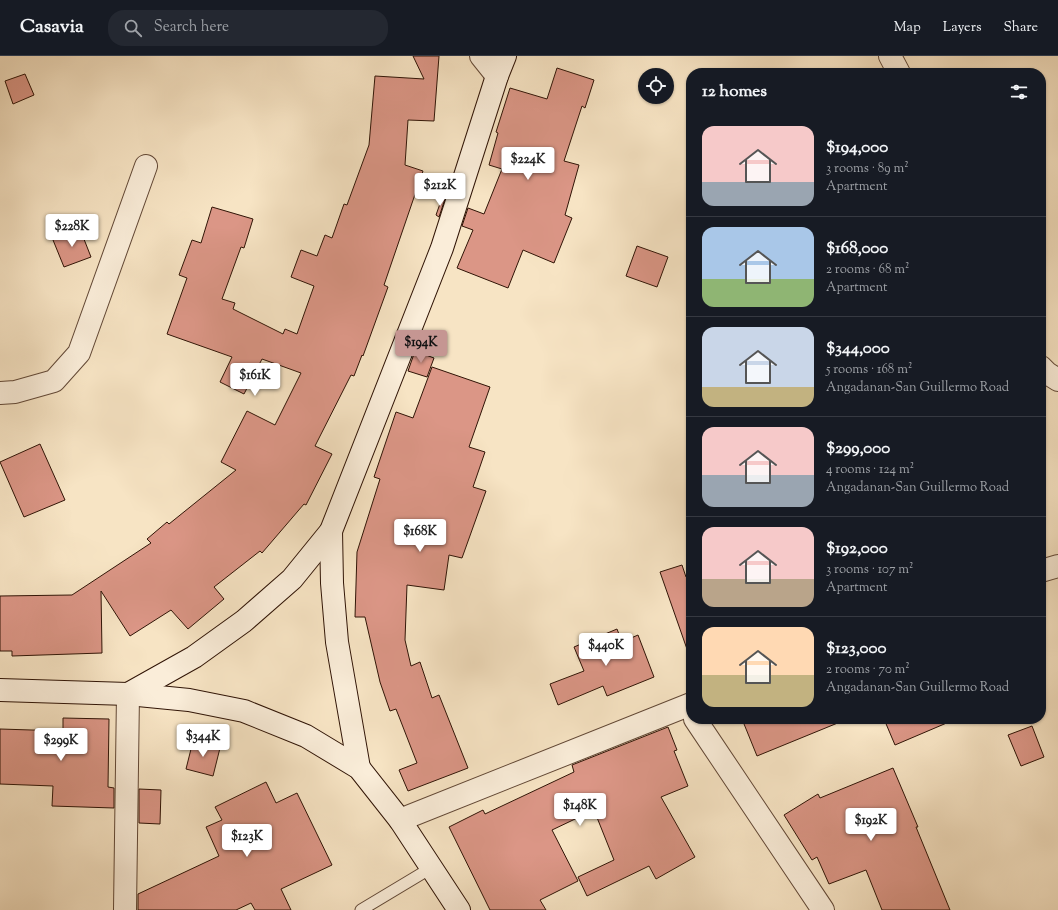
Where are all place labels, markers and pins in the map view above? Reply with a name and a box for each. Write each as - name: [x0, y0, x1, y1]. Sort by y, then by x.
- pin: $224K: [500, 147, 556, 181]
- pin: $212K: [412, 173, 468, 207]
- pin: $228K: [44, 214, 100, 248]
- pin: $194K: [393, 330, 449, 364]
- pin: $161K: [227, 363, 283, 397]
- pin: $168K: [392, 519, 448, 553]
- pin: $440K: [578, 633, 634, 667]
- pin: $344K: [175, 724, 231, 758]
- pin: $299K: [33, 728, 89, 762]
- pin: $148K: [552, 793, 608, 827]
- pin: $192K: [843, 808, 899, 842]
- pin: $123K: [219, 824, 275, 858]

